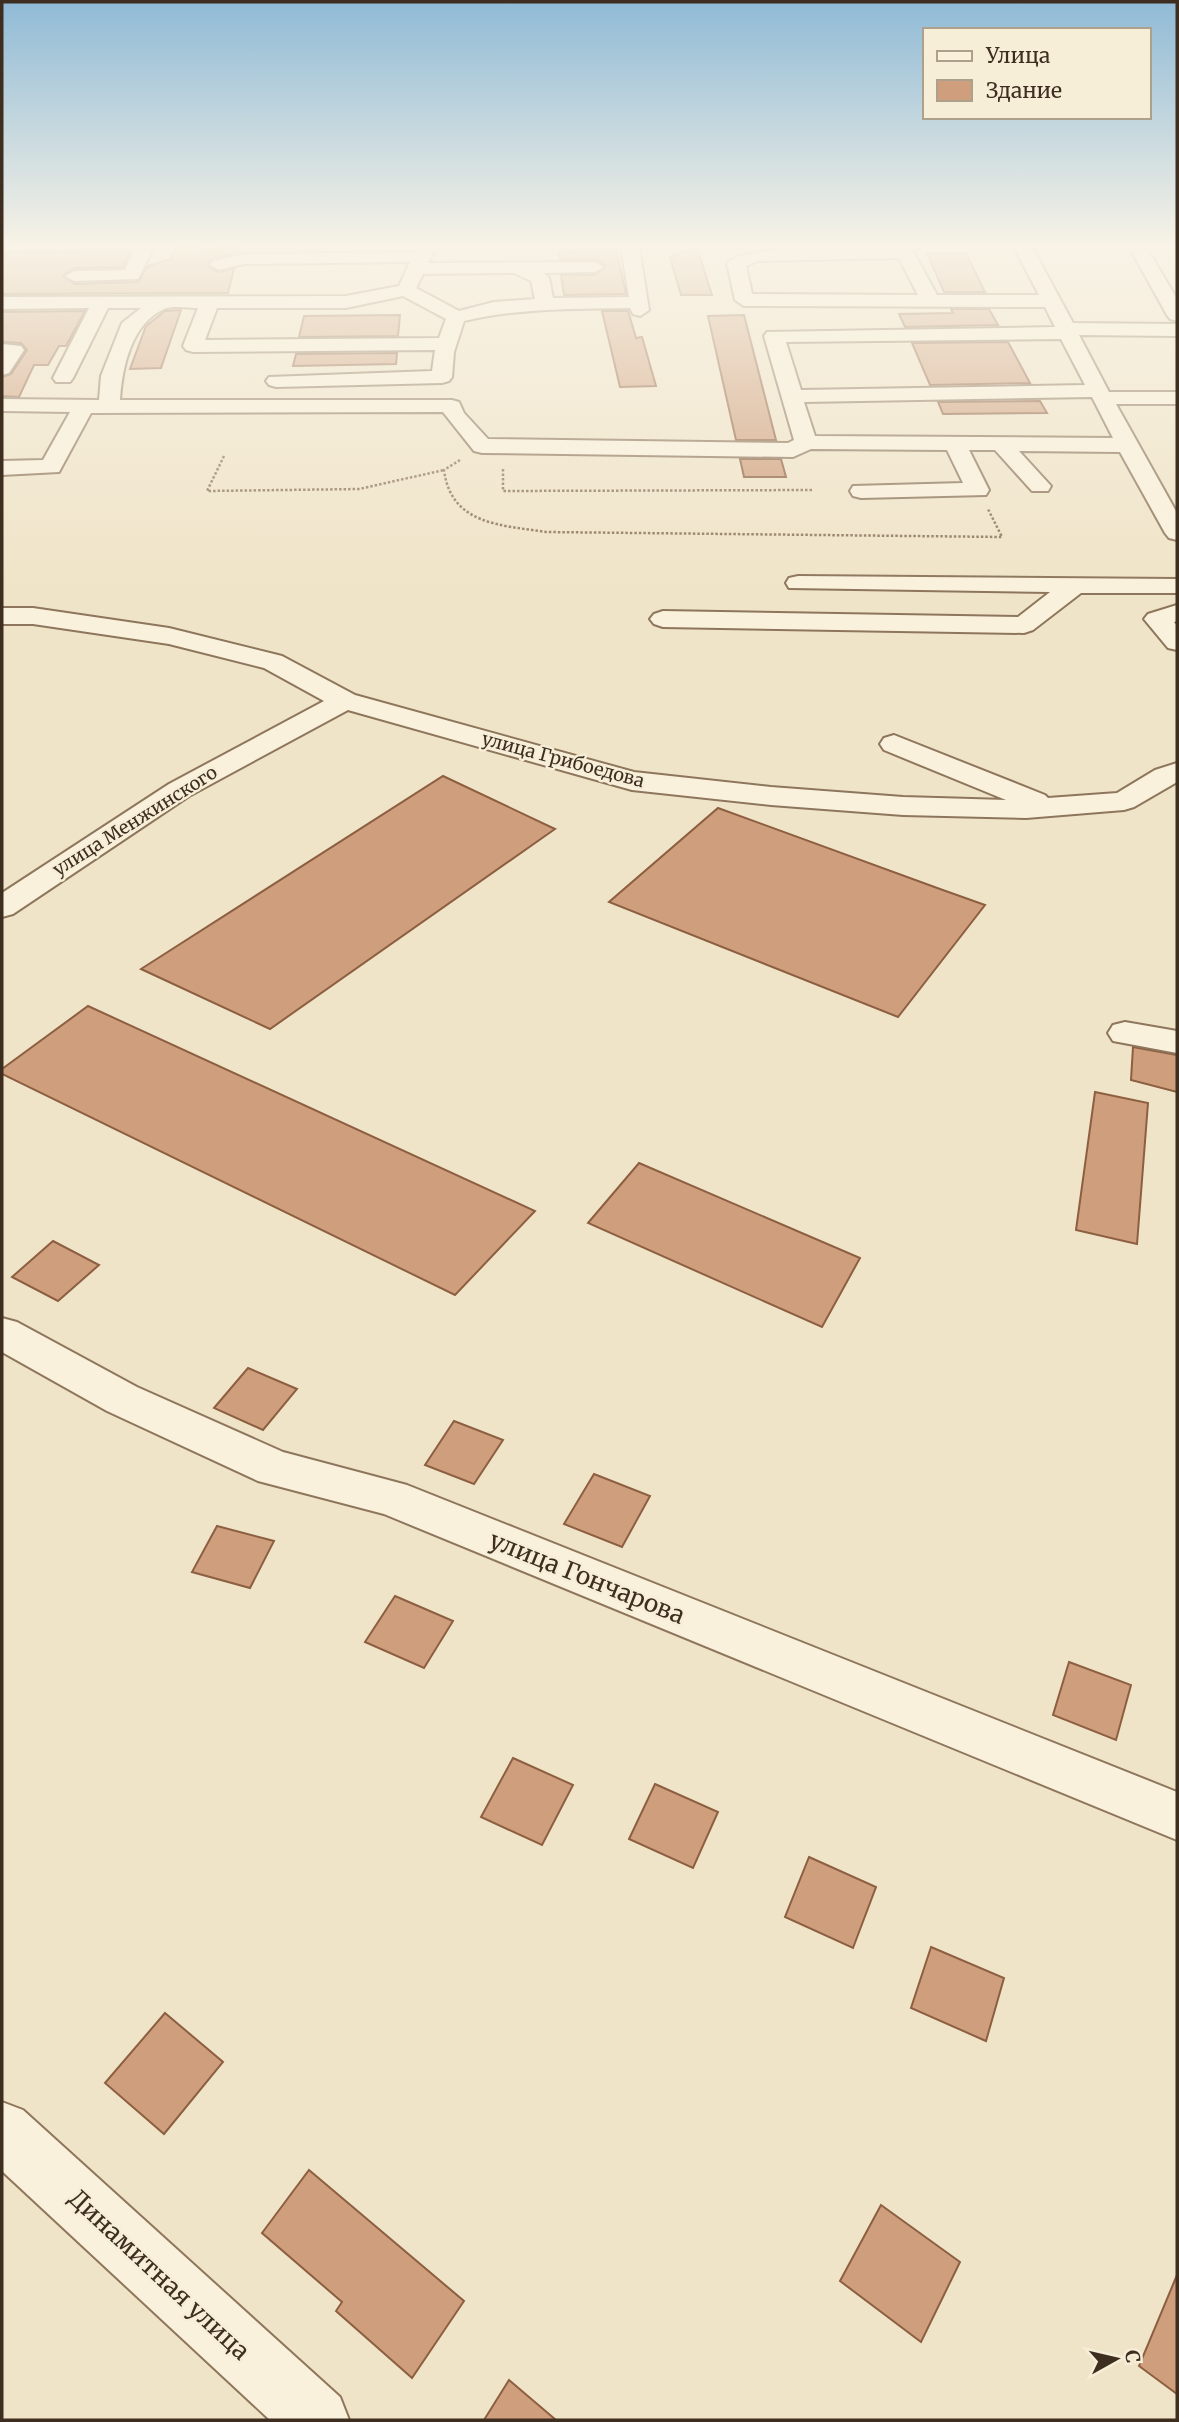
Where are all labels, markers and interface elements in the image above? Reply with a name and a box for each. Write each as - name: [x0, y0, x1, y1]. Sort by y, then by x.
- legend: [923, 28, 1151, 119]
- text: Улица: [985, 42, 1050, 69]
- text: Здание: [986, 77, 1062, 104]
- street label: улица Грибоедова: [479, 727, 647, 792]
- street label: улица Менжинского: [48, 761, 221, 881]
- street label: улица Гончарова: [485, 1524, 690, 1631]
- street label: Динамитная улица: [62, 2183, 256, 2367]
- north arrow: [1081, 2324, 1151, 2394]
- text: С: [1120, 2349, 1146, 2365]

